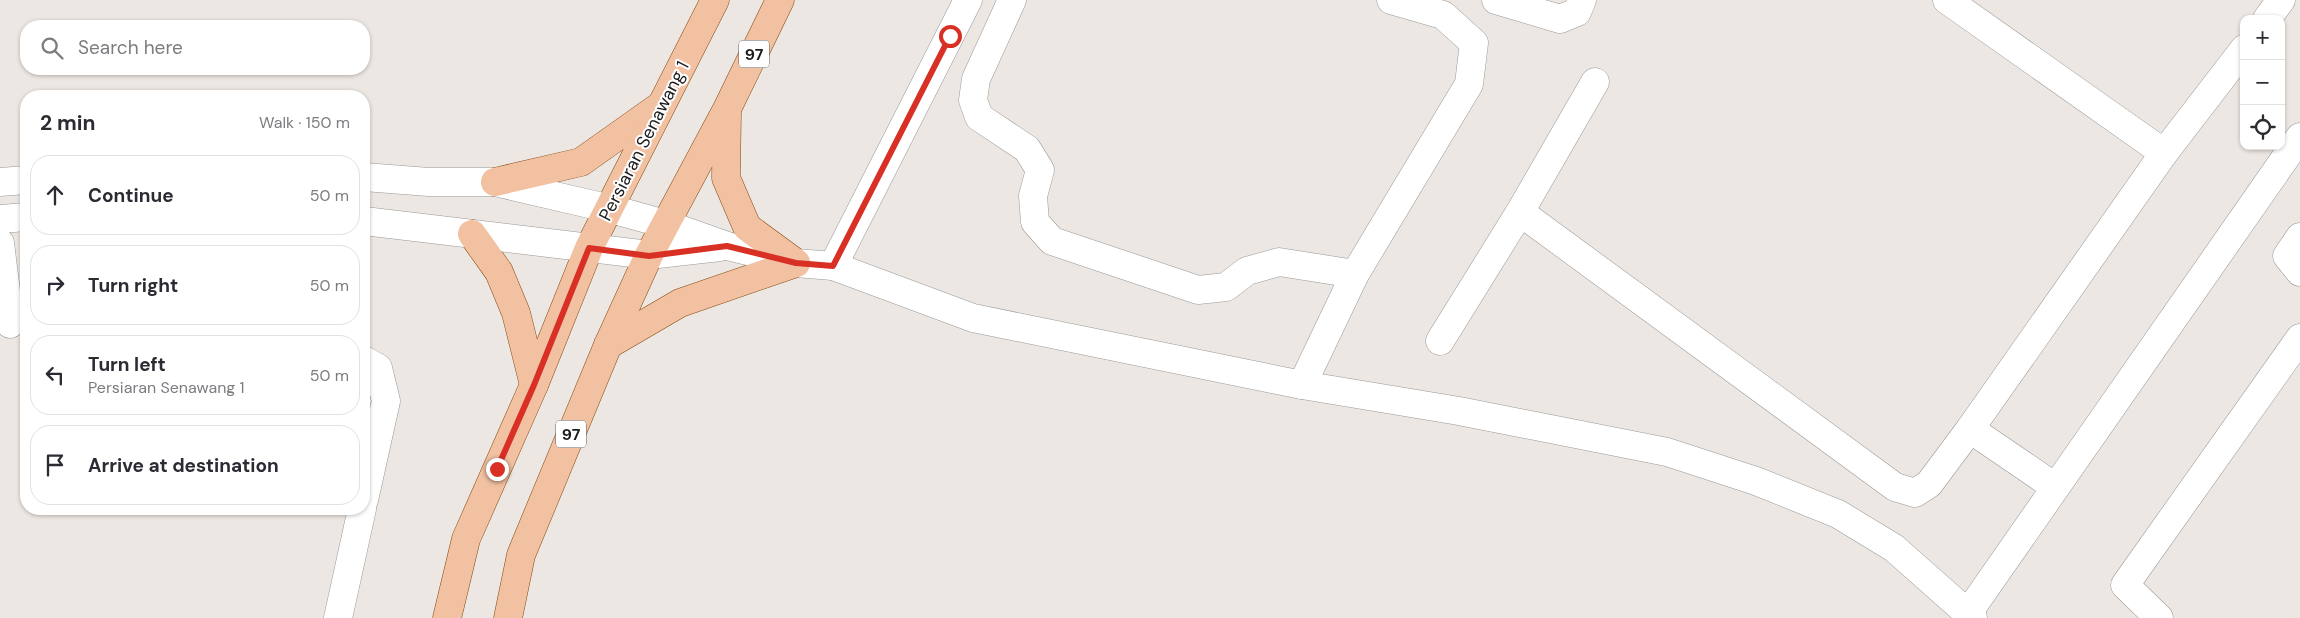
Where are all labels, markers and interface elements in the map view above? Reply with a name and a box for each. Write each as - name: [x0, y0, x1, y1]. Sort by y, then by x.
- map controls: [2240, 15, 2285, 150]
- button: +: [2240, 15, 2285, 60]
- search box: [20, 20, 370, 75]
- route start: [939, 25, 962, 48]
- icon: search: [38, 34, 66, 62]
- text: Search here: [78, 35, 183, 60]
- road number: 97: [739, 41, 769, 68]
- street label: Persiaran Senawang 1: [593, 57, 695, 225]
- button: −: [2240, 60, 2285, 105]
- button: locate: [2240, 105, 2285, 150]
- text: 2 min: [40, 109, 96, 137]
- text: Walk · 150 m: [259, 112, 350, 133]
- icon: ahead: [41, 181, 69, 209]
- text: Continue: [88, 183, 174, 208]
- text: 50 m: [310, 185, 349, 206]
- icon: right: [41, 271, 69, 299]
- text: Turn right: [88, 273, 178, 298]
- text: 50 m: [310, 275, 349, 296]
- text: Turn left: [88, 352, 166, 377]
- icon: left: [41, 361, 69, 389]
- text: 50 m: [310, 365, 349, 386]
- text: Persiaran Senawang 1: [88, 377, 245, 398]
- road number: 97: [556, 420, 586, 448]
- icon: arrive: [41, 451, 69, 479]
- text: Arrive at destination: [88, 453, 279, 478]
- route end: [486, 458, 509, 481]

